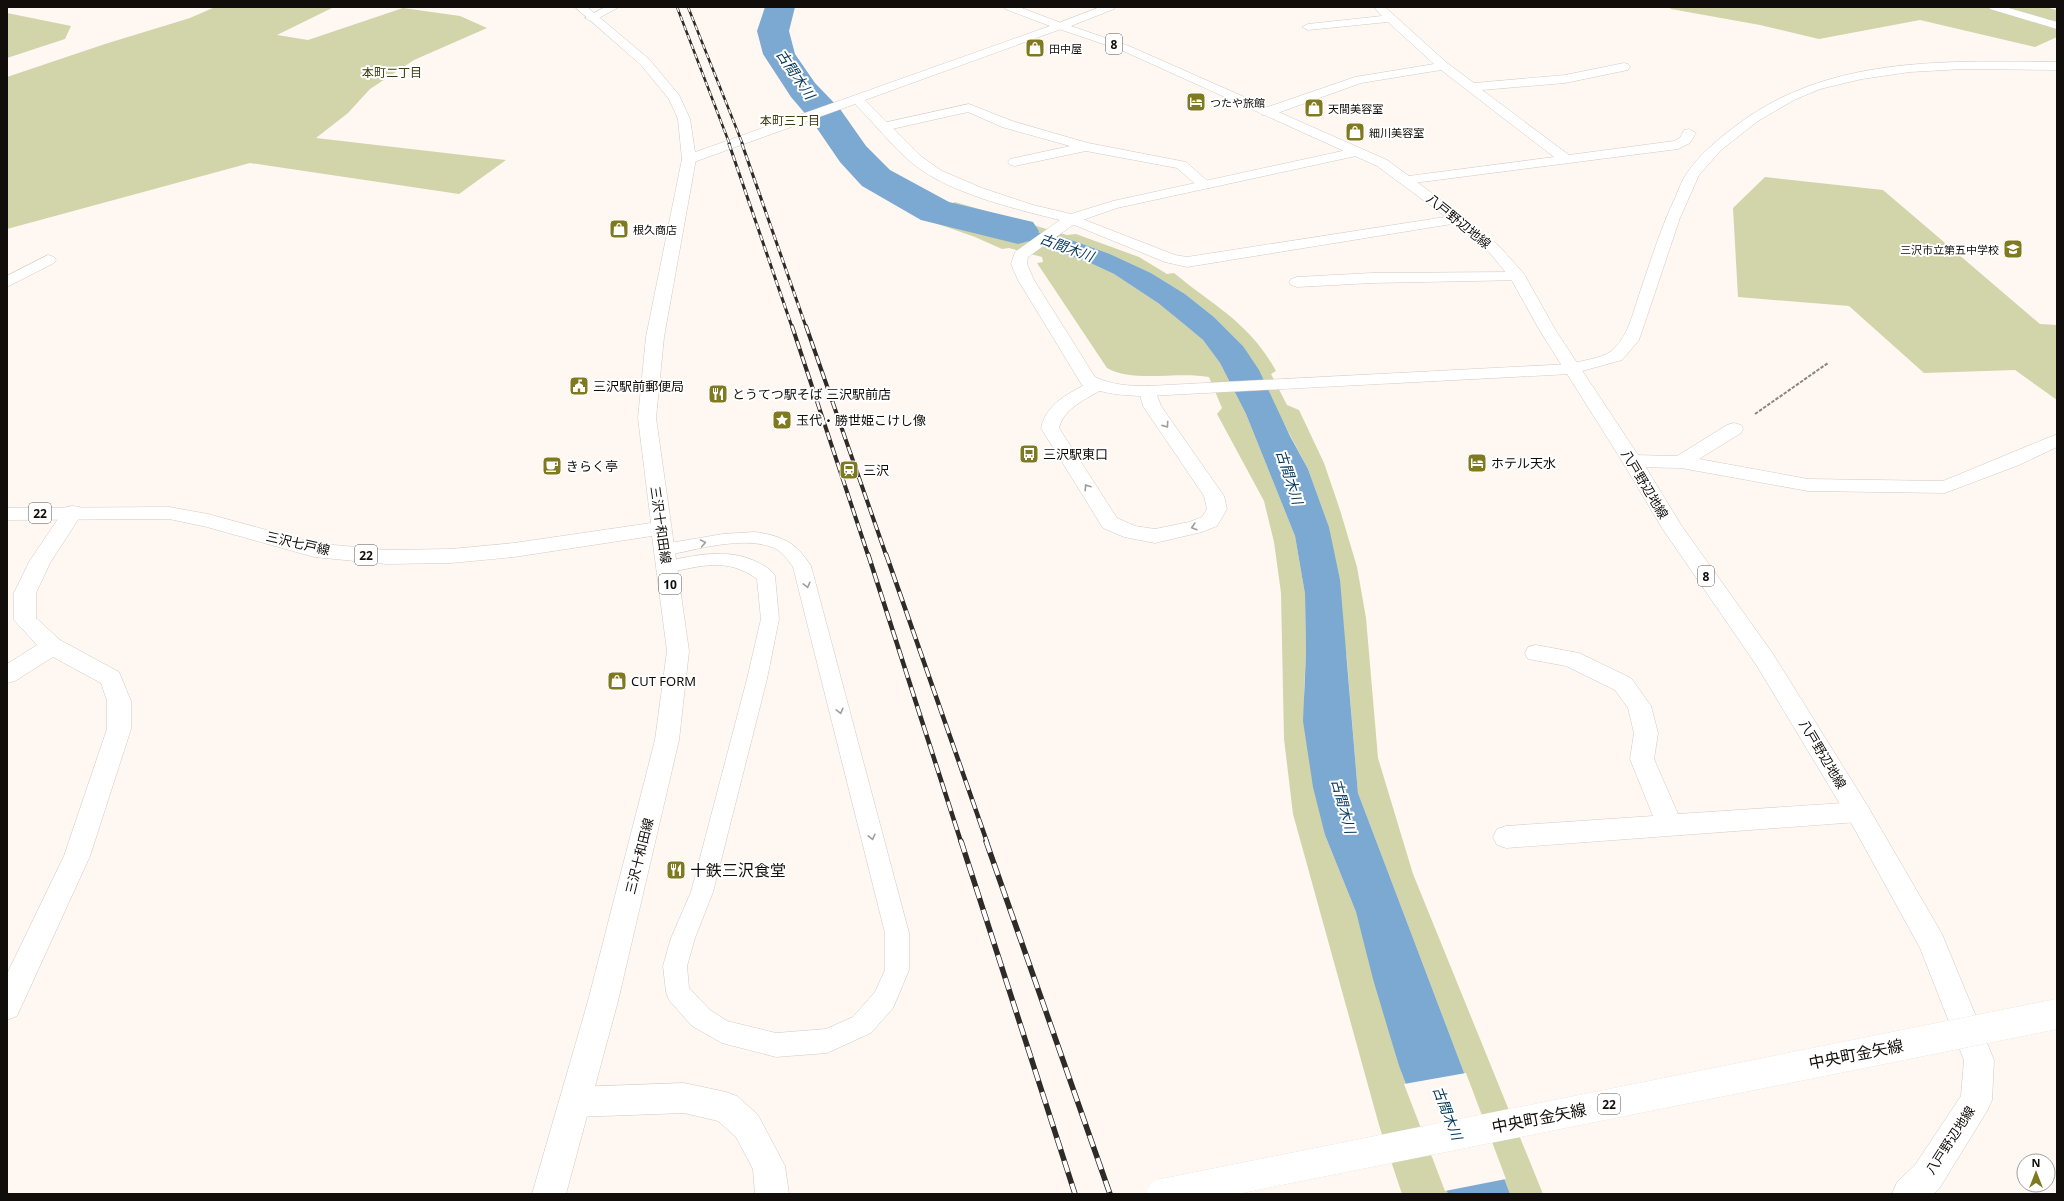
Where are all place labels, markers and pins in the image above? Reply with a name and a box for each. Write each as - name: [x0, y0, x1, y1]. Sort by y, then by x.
- shop icon: 田中屋: [1024, 37, 1046, 59]
- place label: 田中屋: [1049, 41, 1082, 56]
- hotel icon: つたや旅館: [1185, 91, 1207, 113]
- place label: つたや旅館: [1210, 95, 1265, 110]
- shop icon: 天間美容室: [1303, 97, 1325, 119]
- place label: 天間美容室: [1328, 101, 1383, 116]
- shop icon: 細川美容室: [1344, 121, 1366, 143]
- place label: 細川美容室: [1369, 125, 1424, 140]
- shop icon: 根久商店: [608, 218, 630, 240]
- place label: 根久商店: [633, 222, 677, 237]
- school or university icon: 三沢市立第五中学校: [2002, 238, 2024, 260]
- place label: 三沢市立第五中学校: [1900, 242, 1999, 257]
- public building icon: 三沢駅前郵便局: [568, 375, 590, 397]
- place label: 三沢駅前郵便局: [593, 377, 684, 395]
- restaurant icon: とうてつ駅そば 三沢駅前店: [707, 383, 729, 405]
- place label: とうてつ駅そば 三沢駅前店: [732, 385, 891, 403]
- place icon: 玉代・勝世姫こけし像: [771, 409, 793, 431]
- place label: 玉代・勝世姫こけし像: [796, 411, 926, 429]
- bus stop icon: 三沢駅東口: [1018, 443, 1040, 465]
- place label: 三沢駅東口: [1043, 445, 1108, 463]
- hotel icon: ホテル天水: [1466, 452, 1488, 474]
- place label: ホテル天水: [1491, 454, 1556, 472]
- cafe icon: きらく亭: [541, 455, 563, 477]
- place label: きらく亭: [566, 457, 618, 475]
- station icon: 三沢: [838, 459, 860, 481]
- place label: 三沢: [863, 461, 889, 479]
- shop icon: CUT FORM: [606, 670, 628, 692]
- place label: CUT FORM: [631, 672, 696, 690]
- restaurant icon: 十鉄三沢食堂: [665, 859, 687, 881]
- place label: 十鉄三沢食堂: [690, 859, 786, 881]

